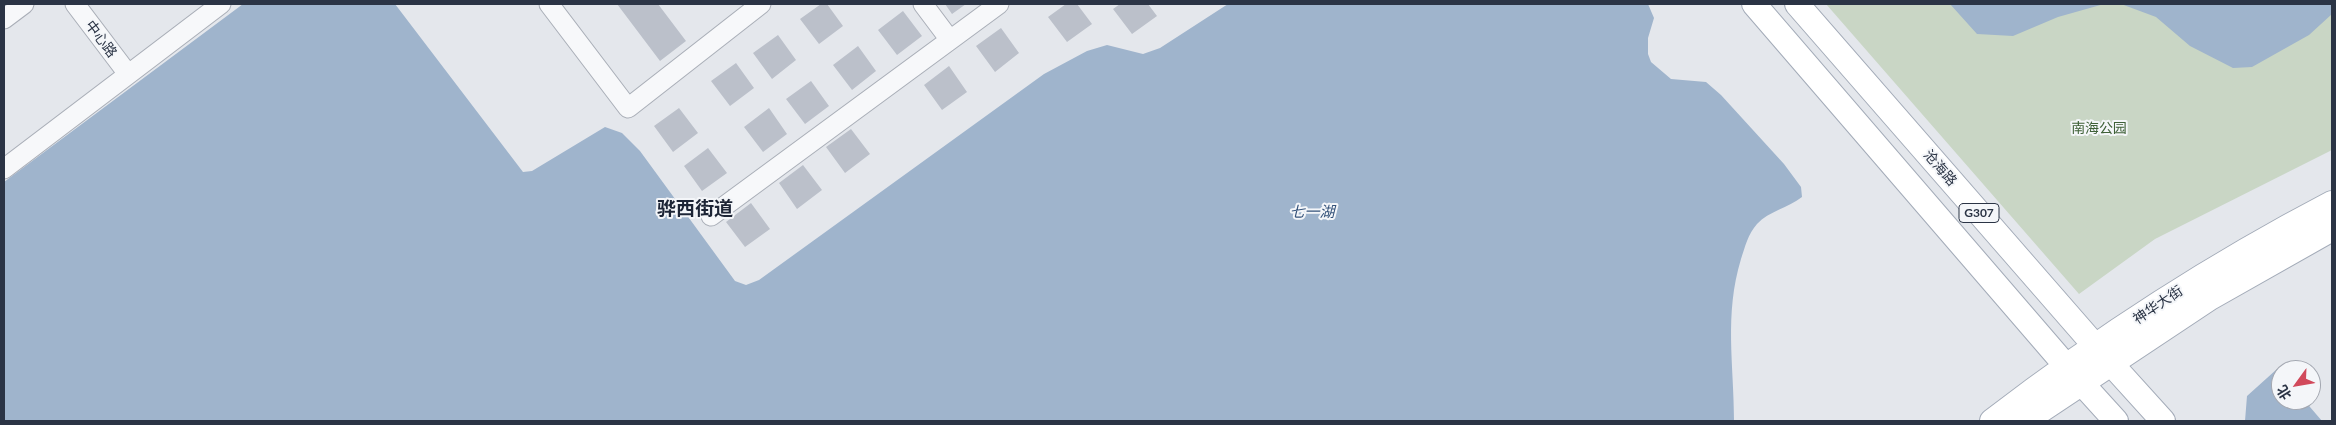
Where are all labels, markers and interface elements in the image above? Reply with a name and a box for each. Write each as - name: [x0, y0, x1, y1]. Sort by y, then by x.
- street label: 中心路: [82, 17, 120, 61]
- park label: 南海公园: [2071, 120, 2127, 136]
- street label: 沧海路: [1920, 147, 1960, 189]
- district label: 骅西街道: [657, 198, 733, 220]
- water label: 七一湖: [1290, 203, 1334, 221]
- road number: G307: [1959, 204, 1999, 222]
- street label: 神华大街: [2130, 282, 2186, 328]
- north arrow: [2271, 360, 2321, 410]
- text: 北: [2273, 382, 2295, 403]

